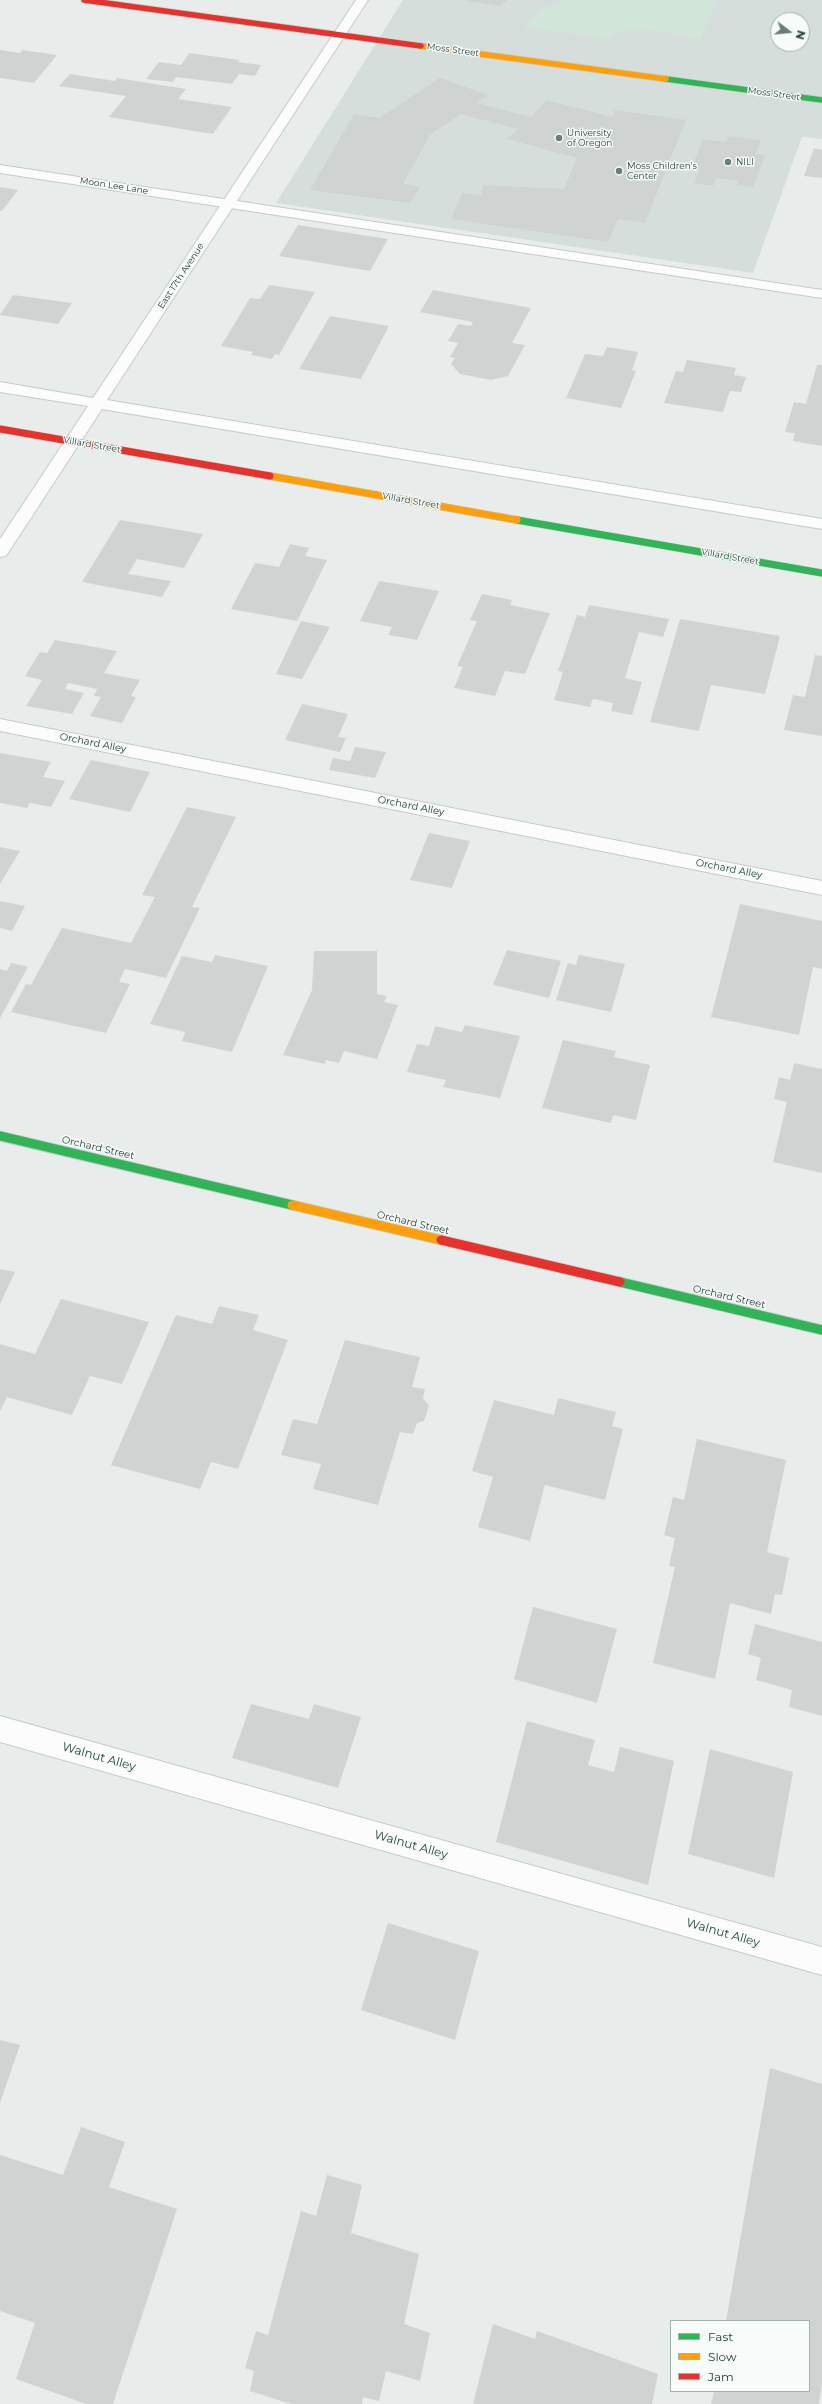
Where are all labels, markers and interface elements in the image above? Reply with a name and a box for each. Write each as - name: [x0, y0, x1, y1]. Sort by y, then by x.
- north arrow: [770, 12, 810, 52]
- text: N: [793, 29, 809, 41]
- street label: Moss Street: [426, 41, 480, 59]
- street label: Moss Street: [747, 85, 801, 103]
- place label: University of Oregon: [567, 128, 612, 149]
- marker: University of Oregon: [554, 133, 564, 143]
- marker: NILI: [723, 157, 733, 167]
- place label: NILI: [736, 157, 754, 167]
- place label: Moss Children's Center: [627, 161, 697, 182]
- marker: Moss Children's Center: [614, 166, 624, 176]
- street label: Moon Lee Lane: [79, 175, 149, 197]
- street label: East 17th Avenue: [156, 241, 206, 311]
- street label: Villard Street: [63, 435, 121, 455]
- street label: Villard Street: [382, 491, 440, 511]
- street label: Villard Street: [701, 547, 759, 567]
- street label: Orchard Alley: [59, 731, 127, 755]
- street label: Orchard Alley: [377, 794, 445, 818]
- street label: Orchard Alley: [695, 857, 763, 881]
- street label: Orchard Street: [61, 1134, 135, 1162]
- street label: Orchard Street: [376, 1209, 450, 1237]
- street label: Orchard Street: [692, 1283, 766, 1311]
- street label: Walnut Alley: [61, 1740, 137, 1774]
- street label: Walnut Alley: [373, 1828, 449, 1862]
- street label: Walnut Alley: [685, 1916, 761, 1950]
- legend: [670, 2320, 810, 2392]
- text: Fast: [708, 2329, 733, 2344]
- text: Slow: [708, 2349, 737, 2364]
- text: Jam: [708, 2369, 734, 2384]

